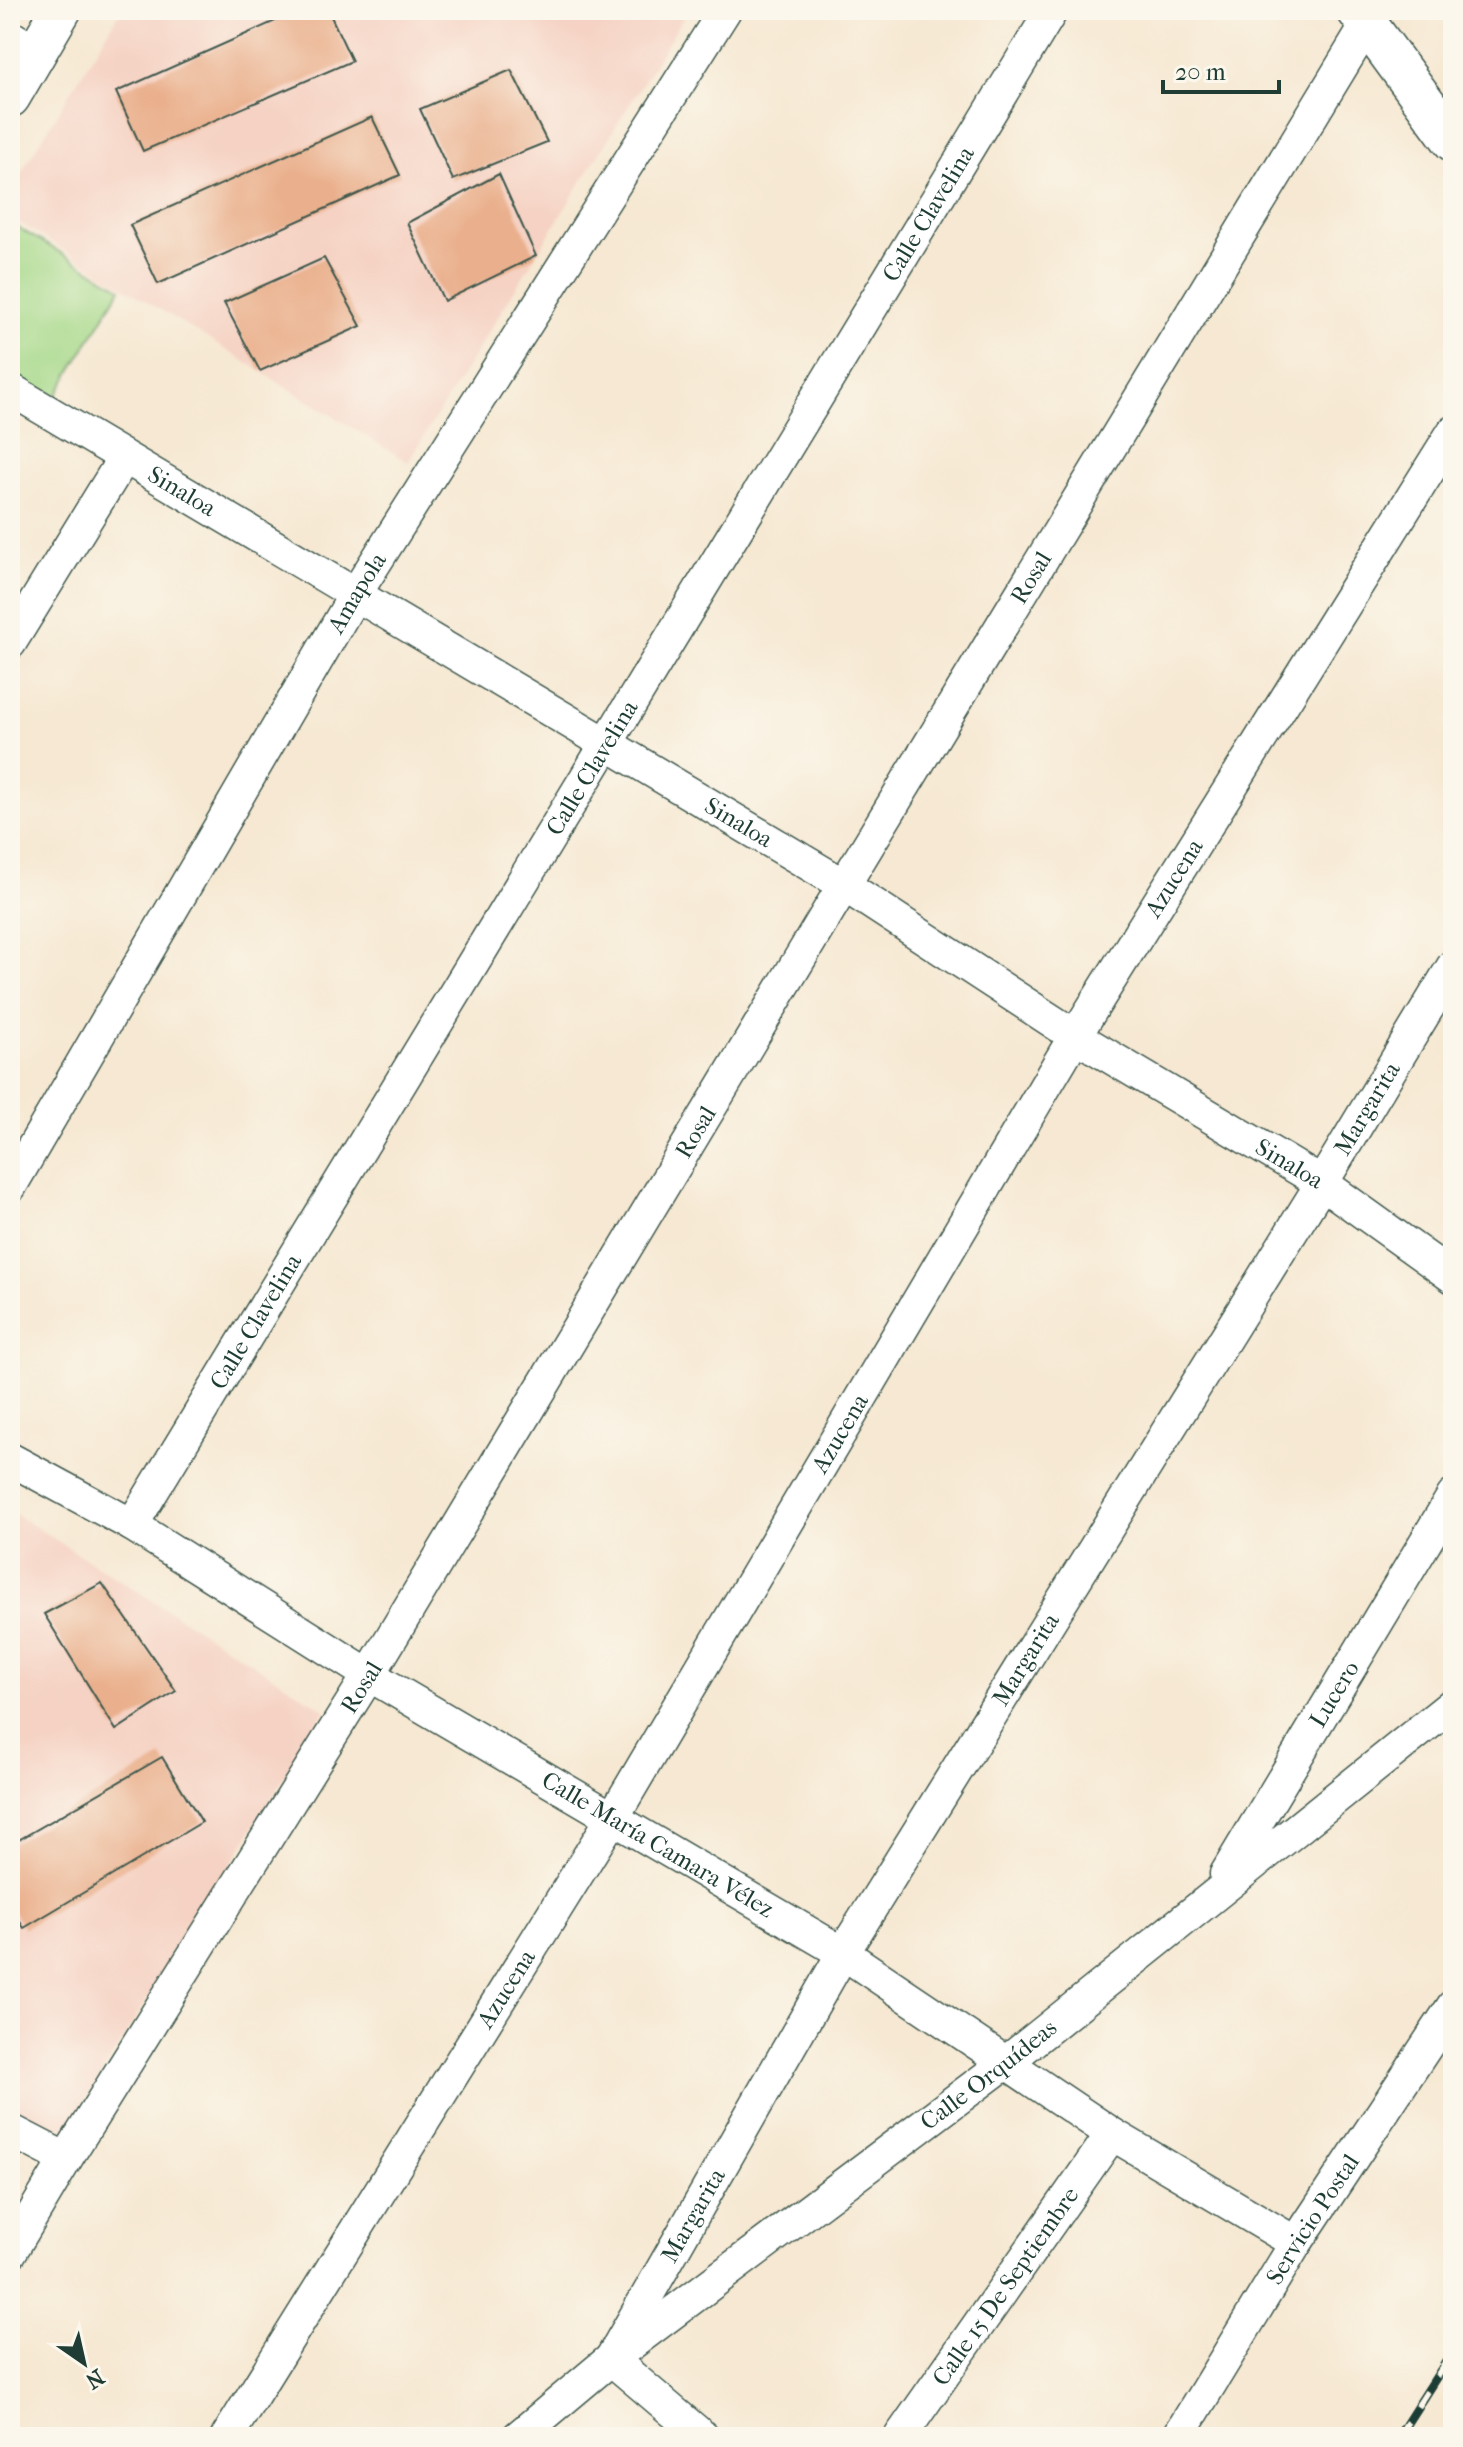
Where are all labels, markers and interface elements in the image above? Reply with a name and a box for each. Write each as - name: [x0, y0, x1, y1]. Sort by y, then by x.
- scale bar: [1163, 44, 1279, 94]
- text: 20 m: [1175, 58, 1226, 86]
- street label: Calle Clavelina: [877, 140, 980, 286]
- street label: Sinaloa: [143, 460, 222, 523]
- street label: Rosal: [1004, 546, 1058, 609]
- street label: Amapola: [321, 547, 393, 639]
- street label: Calle Clavelina: [540, 694, 644, 840]
- street label: Sinaloa: [700, 791, 779, 854]
- street label: Azucena: [1138, 833, 1209, 923]
- street label: Margarita: [1328, 1056, 1406, 1160]
- street label: Rosal: [669, 1101, 722, 1163]
- street label: Sinaloa: [1251, 1133, 1329, 1195]
- street label: Calle Clavelina: [204, 1248, 308, 1394]
- street label: Azucena: [805, 1388, 875, 1479]
- street label: Margarita: [986, 1607, 1065, 1711]
- street label: Rosal: [335, 1656, 388, 1718]
- street label: Lucero: [1303, 1656, 1365, 1732]
- street label: Calle María Camara Vélez: [537, 1766, 779, 1923]
- street label: Azucena: [471, 1944, 541, 2034]
- street label: Calle Orquídeas: [915, 2013, 1062, 2136]
- street label: Servicio Postal: [1260, 2148, 1365, 2289]
- street label: Margarita: [655, 2163, 731, 2267]
- street label: Calle 15 De Septiembre: [926, 2182, 1085, 2391]
- north arrow: [44, 2323, 124, 2403]
- text: N: [80, 2363, 109, 2394]

